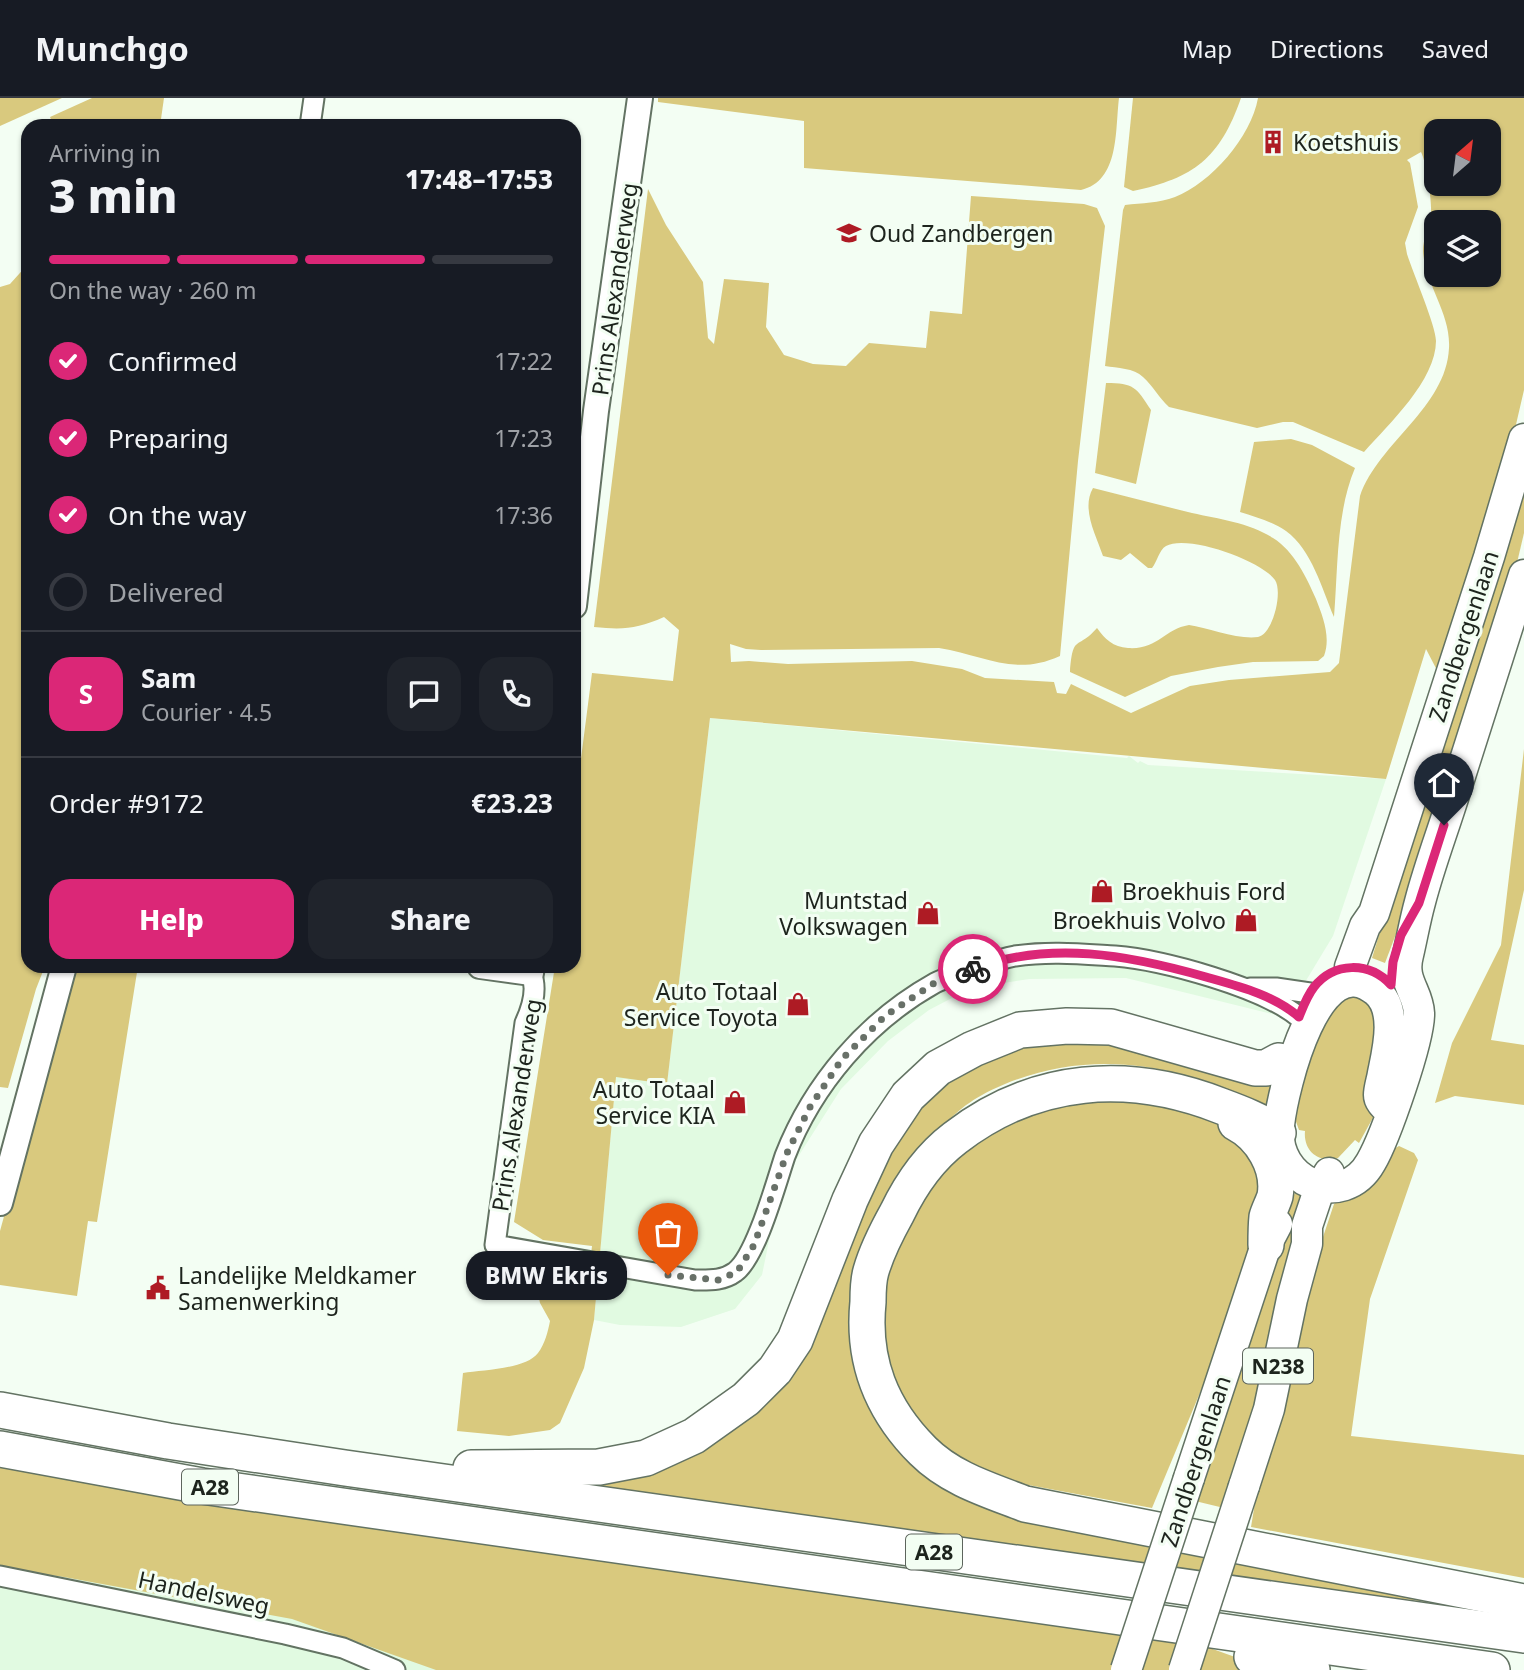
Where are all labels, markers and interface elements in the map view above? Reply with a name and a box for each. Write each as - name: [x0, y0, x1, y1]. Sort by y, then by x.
- text: Munchgo: [35, 26, 189, 71]
- text: Map: [1182, 32, 1232, 65]
- text: Directions: [1270, 32, 1384, 65]
- text: Saved: [1422, 32, 1489, 65]
- north arrow: [1424, 119, 1502, 196]
- map controls: [1424, 119, 1501, 287]
- place label: Koetshuis: [1293, 126, 1399, 158]
- building icon: Koetshuis: [1259, 128, 1287, 156]
- text: Arriving in: [49, 137, 161, 169]
- text: 17:48–17:53: [405, 161, 553, 197]
- text: 3 min: [49, 164, 178, 226]
- street label: Prins Alexanderweg: [583, 180, 645, 398]
- button: layers: [1424, 210, 1501, 287]
- place label: Oud Zandbergen: [869, 217, 1053, 249]
- school or university icon: Oud Zandbergen: [835, 219, 863, 247]
- text: On the way · 260 m: [49, 274, 256, 306]
- icon: check: [49, 342, 87, 380]
- text: Confirmed: [108, 343, 238, 379]
- text: 17:22: [494, 345, 553, 377]
- icon: check: [49, 419, 87, 457]
- text: Preparing: [108, 420, 229, 456]
- text: 17:23: [494, 422, 553, 454]
- icon: check: [49, 496, 87, 534]
- text: On the way: [108, 497, 246, 533]
- text: 17:36: [494, 499, 553, 531]
- street label: Zandbergenlaan: [1420, 546, 1506, 726]
- text: Delivered: [108, 574, 224, 610]
- button: chat: [387, 657, 461, 731]
- button: phone: [479, 657, 553, 731]
- text: Sam: [141, 660, 196, 696]
- text: S: [79, 676, 93, 712]
- text: Courier · 4.5: [141, 696, 272, 728]
- pin: [1414, 753, 1474, 825]
- icon: home: [1425, 764, 1463, 802]
- text: Order #9172: [49, 785, 204, 821]
- text: €23.23: [471, 785, 553, 821]
- place label: Broekhuis Ford: [1122, 875, 1286, 907]
- shop icon: Broekhuis Ford: [1088, 877, 1116, 905]
- button: Help: [49, 879, 294, 959]
- button: Share: [308, 879, 553, 959]
- place label: Muntstad Volkswagen: [779, 884, 908, 942]
- shop icon: Muntstad Volkswagen: [914, 899, 942, 927]
- place label: Broekhuis Volvo: [1053, 904, 1226, 936]
- shop icon: Broekhuis Volvo: [1232, 906, 1260, 934]
- courier: [938, 934, 1008, 1004]
- icon: bike: [954, 950, 992, 988]
- place label: Auto Totaal Service Toyota: [624, 975, 778, 1033]
- shop icon: Auto Totaal Service Toyota: [784, 990, 812, 1018]
- street label: Prins Alexanderweg: [483, 996, 549, 1214]
- place label: Auto Totaal Service KIA: [593, 1073, 715, 1131]
- shop icon: Auto Totaal Service KIA: [721, 1088, 749, 1116]
- pin: [638, 1203, 698, 1275]
- icon: bag: [649, 1214, 687, 1252]
- callout: BMW Ekris: [465, 1250, 626, 1300]
- place label: Landelijke Meldkamer Samenwerking: [178, 1259, 417, 1317]
- text: BMW Ekris: [485, 1259, 608, 1291]
- public building icon: Landelijke Meldkamer Samenwerking: [144, 1274, 172, 1302]
- road number: N238: [1243, 1348, 1313, 1384]
- street label: Zandbergenlaan: [1152, 1371, 1238, 1551]
- road number: A28: [182, 1470, 238, 1504]
- road number: A28: [906, 1534, 962, 1570]
- street label: Handelsweg: [135, 1562, 273, 1622]

